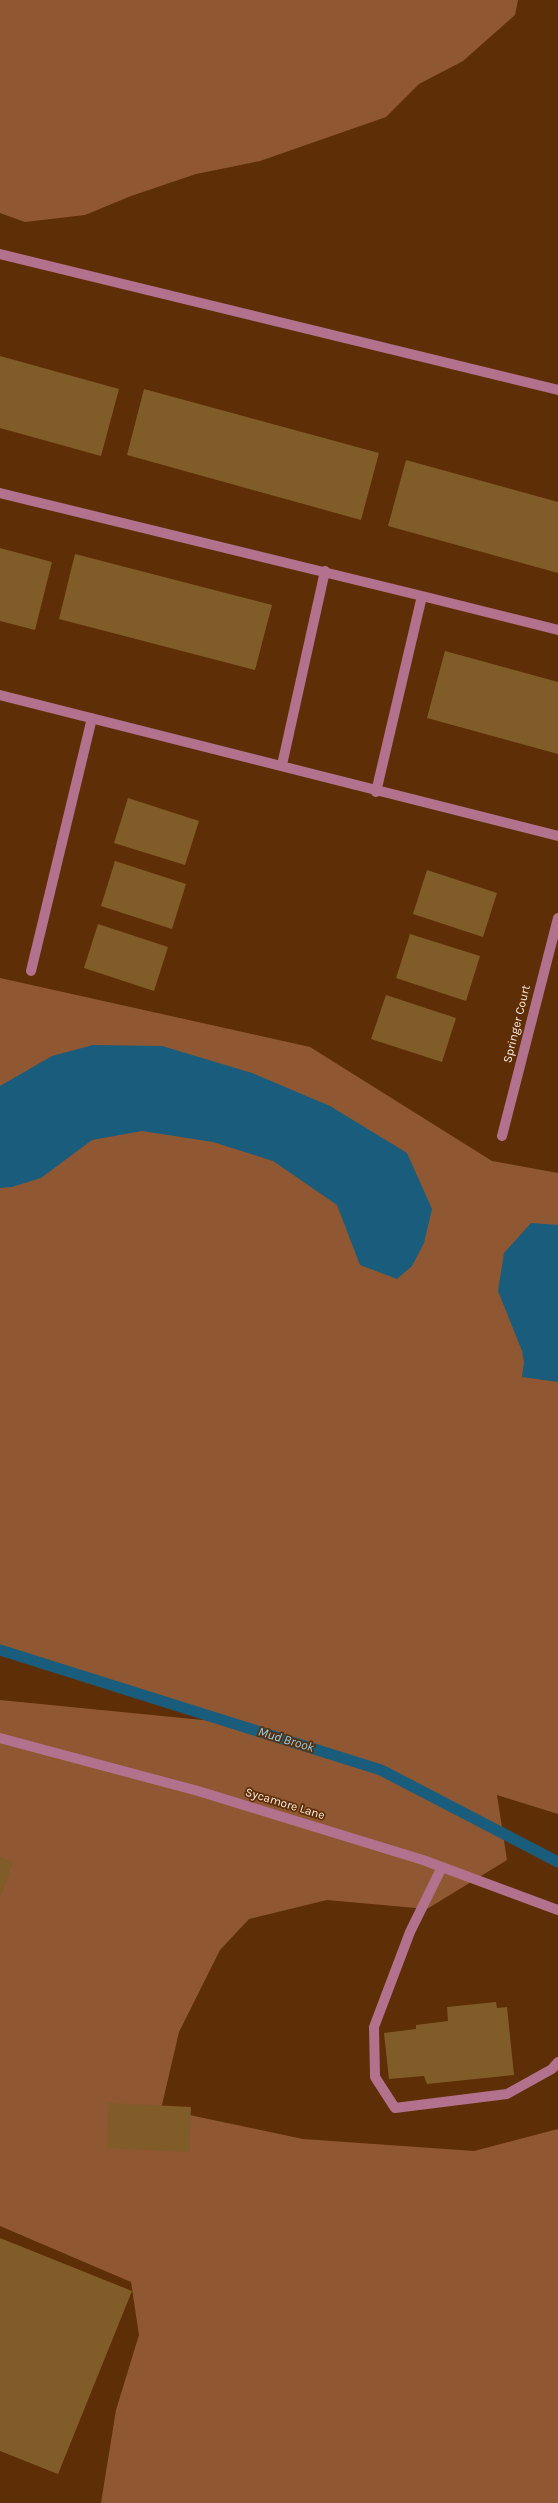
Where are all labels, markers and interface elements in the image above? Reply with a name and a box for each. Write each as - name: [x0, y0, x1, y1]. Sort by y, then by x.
- street label: Springer Court: [500, 984, 534, 1064]
- water label: Mud Brook: [256, 1724, 316, 1756]
- street label: Sycamore Lane: [243, 1785, 327, 1823]

